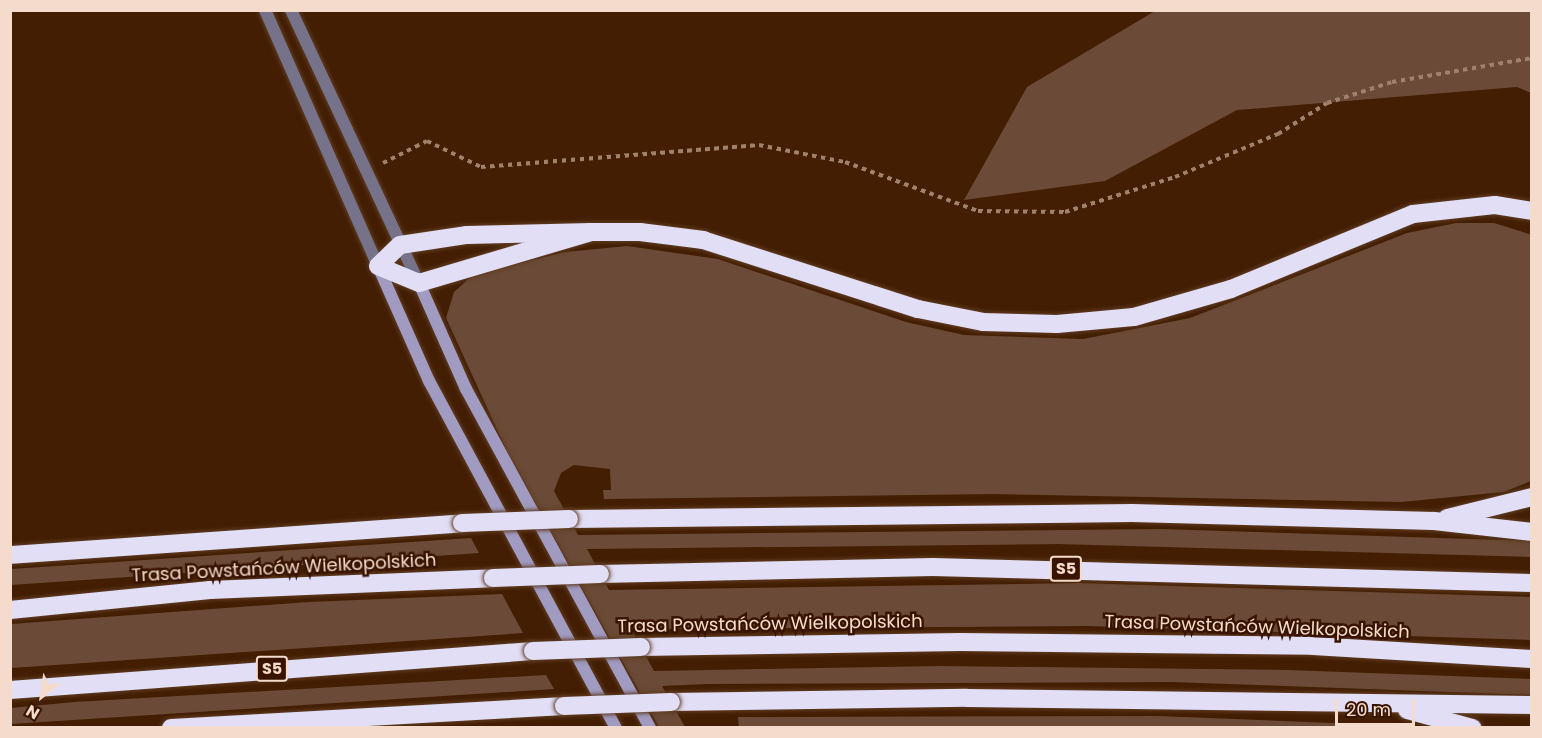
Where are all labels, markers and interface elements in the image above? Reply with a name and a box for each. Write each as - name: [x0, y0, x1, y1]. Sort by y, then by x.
- street label: Trasa Powstańców Wielkopolskich: [131, 549, 437, 587]
- road number: S5: [1050, 556, 1082, 582]
- street label: Trasa Powstańców Wielkopolskich: [617, 611, 923, 637]
- street label: Trasa Powstańców Wielkopolskich: [1104, 611, 1410, 643]
- road number: S5: [256, 656, 288, 682]
- north arrow: [12, 666, 72, 726]
- scale bar: [1338, 687, 1418, 725]
- text: 20 m: [1346, 697, 1391, 722]
- text: N: [22, 699, 44, 725]

